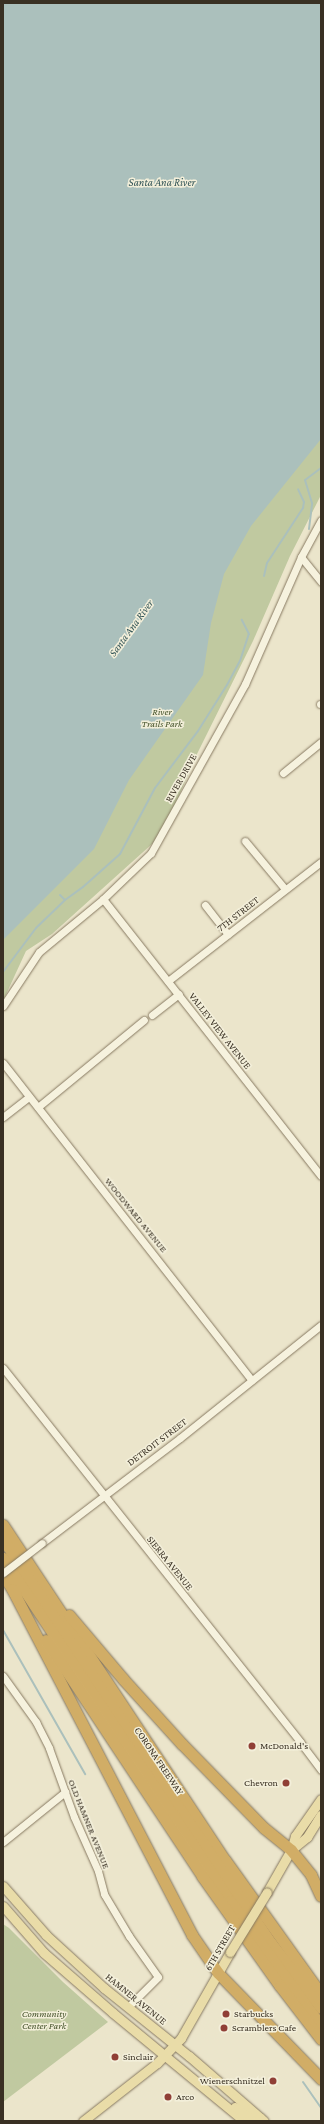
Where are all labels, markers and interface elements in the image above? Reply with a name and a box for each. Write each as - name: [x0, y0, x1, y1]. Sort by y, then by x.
- water label: Santa Ana River: [129, 175, 195, 189]
- water label: Santa Ana River: [106, 597, 156, 659]
- park label: River Trails Park: [142, 705, 182, 728]
- street label: RIVER DRIVE: [163, 752, 199, 804]
- street label: 7TH STREET: [214, 894, 262, 934]
- street label: VALLEY VIEW AVENUE: [186, 990, 254, 1072]
- street label: WOODWARD AVENUE: [102, 1175, 170, 1255]
- street label: DETROIT STREET: [125, 1416, 189, 1468]
- street label: SIERRA AVENUE: [144, 1533, 196, 1593]
- street label: CORONA FREEWAY: [132, 1725, 186, 1797]
- place label: McDonald's: [260, 1740, 308, 1752]
- marker: McDonald's: [247, 1741, 257, 1751]
- place label: Chevron: [244, 1777, 278, 1789]
- street label: OLD HAMNER AVENUE: [66, 1778, 112, 1870]
- marker: Chevron: [281, 1778, 291, 1788]
- street label: 6TH STREET: [202, 1923, 238, 1973]
- street label: HAMNER AVENUE: [103, 1971, 169, 2027]
- park label: Community Center Park: [22, 2007, 66, 2030]
- place label: Starbucks: [234, 2008, 273, 2020]
- marker: Starbucks: [221, 2009, 231, 2019]
- place label: Scramblers Cafe: [232, 2022, 296, 2034]
- marker: Scramblers Cafe: [219, 2023, 229, 2033]
- place label: Sinclair: [123, 2051, 153, 2063]
- marker: Sinclair: [110, 2052, 120, 2062]
- place label: Wienerschnitzel: [200, 2075, 265, 2087]
- marker: Wienerschnitzel: [268, 2076, 278, 2086]
- place label: Arco: [176, 2091, 194, 2103]
- marker: Arco: [163, 2092, 173, 2102]

